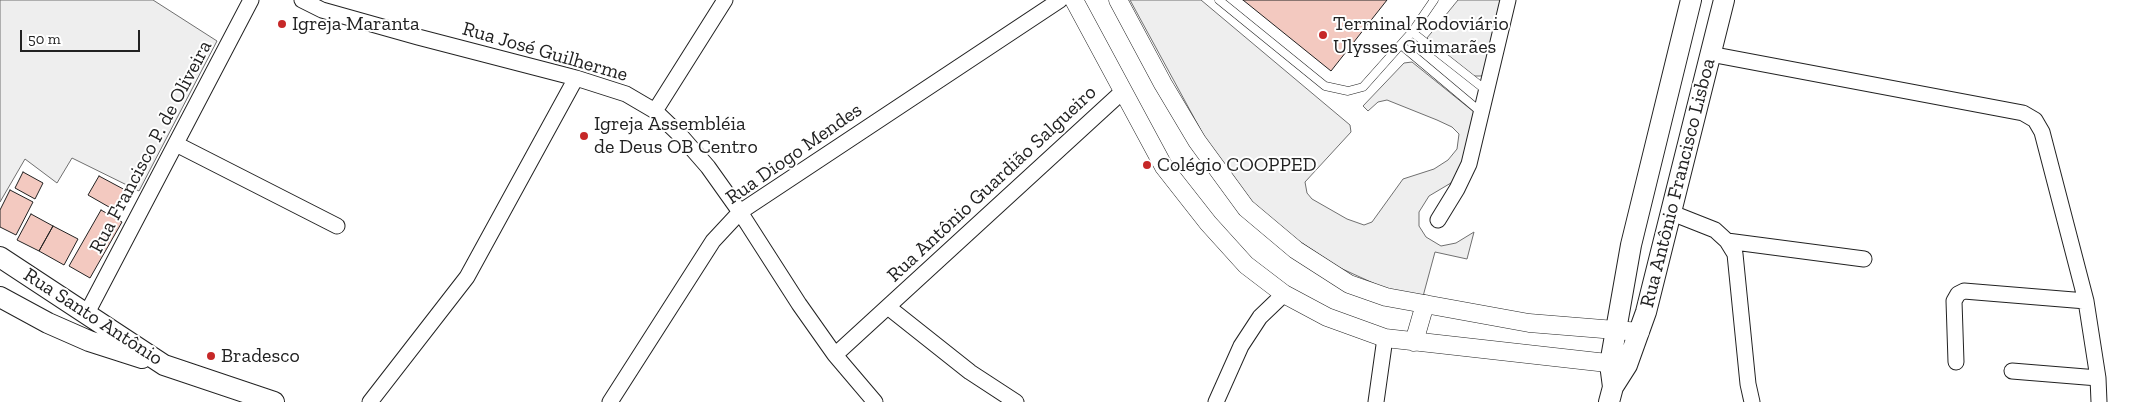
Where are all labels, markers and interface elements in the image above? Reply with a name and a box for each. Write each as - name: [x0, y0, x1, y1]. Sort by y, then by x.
- place label: Igreja Maranta: [292, 12, 420, 36]
- place label: Terminal Rodoviário Ulysses Guimarães: [1333, 12, 1509, 59]
- street label: Rua José Guilherme: [460, 17, 630, 87]
- marker: Igreja Maranta: [276, 18, 288, 30]
- scale bar: [22, 20, 142, 52]
- marker: Terminal Rodoviário Ulysses Guimarães: [1317, 29, 1329, 41]
- text: 50 m: [28, 30, 61, 48]
- street label: Rua Francisco P. de Oliveira: [85, 36, 217, 258]
- street label: Rua Antônio Francisco Lisboa: [1635, 56, 1721, 310]
- street label: Rua Antônio Guardião Salgueiro: [882, 81, 1102, 287]
- street label: Rua Diogo Mendes: [721, 98, 867, 210]
- place label: Igreja Assembléia de Deus OB Centro: [594, 112, 758, 159]
- marker: Igreja Assembléia de Deus OB Centro: [578, 130, 590, 142]
- place label: Colégio COOPPED: [1157, 153, 1317, 177]
- marker: Colégio COOPPED: [1141, 159, 1153, 171]
- street label: Rua Santo Antônio: [19, 263, 167, 371]
- place label: Bradesco: [221, 344, 300, 368]
- marker: Bradesco: [205, 350, 217, 362]

